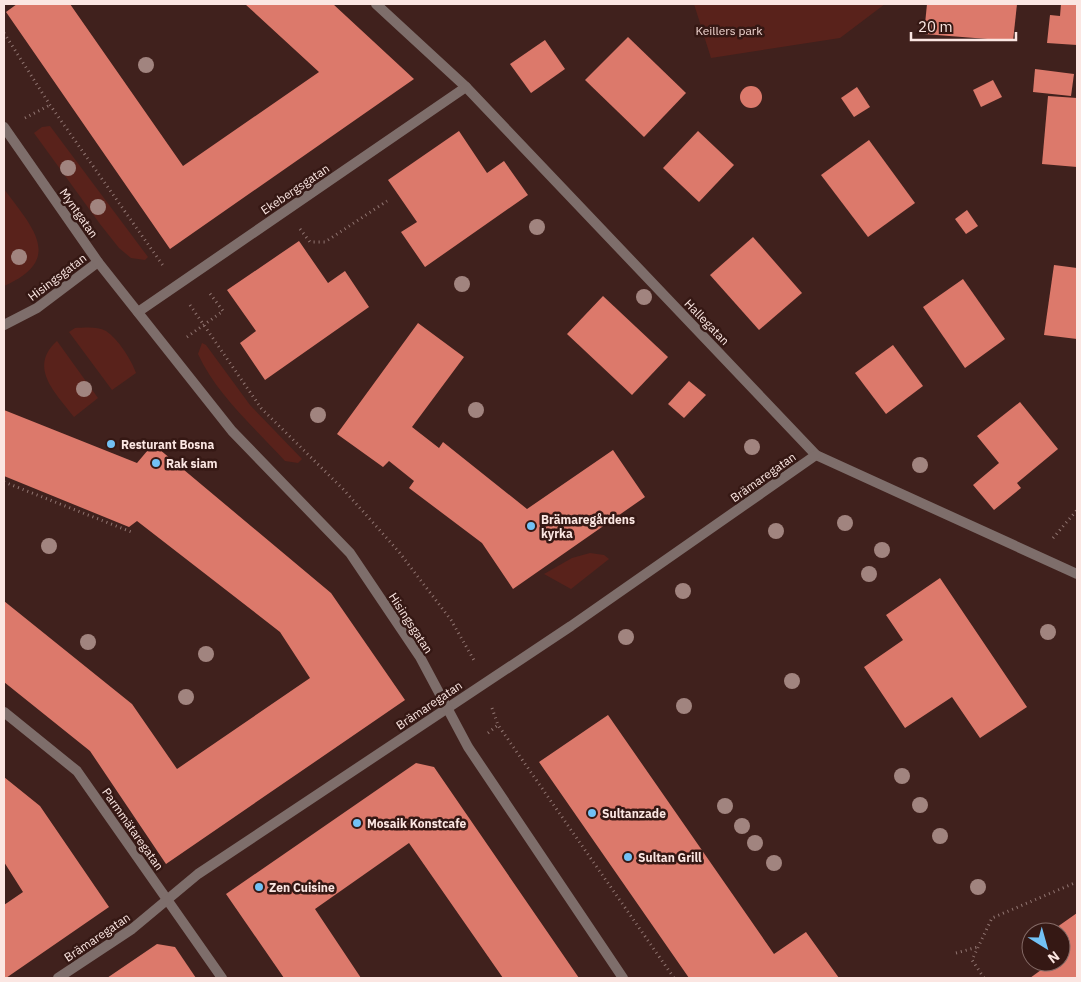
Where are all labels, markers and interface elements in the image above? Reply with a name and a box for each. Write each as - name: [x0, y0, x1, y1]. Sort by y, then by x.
- scale bar: [911, 10, 1016, 42]
- text: 20 m: [918, 17, 953, 36]
- park label: Keillers park: [695, 23, 763, 38]
- street label: Ekebergsgatan: [258, 161, 332, 217]
- street label: Myntgatan: [57, 185, 101, 241]
- street label: Hisingsgatan: [25, 250, 89, 304]
- street label: Hallegatan: [681, 296, 733, 348]
- place label: Resturant Bosna: [121, 437, 214, 452]
- marker: Resturant Bosna: [105, 438, 117, 450]
- street label: Brämaregatan: [727, 449, 799, 505]
- place label: Rak siam: [166, 456, 218, 471]
- marker: Rak siam: [150, 457, 162, 469]
- place label: Brämaregårdens kyrka: [541, 512, 635, 541]
- marker: Brämaregårdens kyrka: [525, 520, 537, 532]
- street label: Hisingsgatan: [386, 590, 436, 656]
- street label: Brämaregatan: [393, 677, 465, 733]
- street label: Parmmätaregatan: [99, 785, 167, 873]
- place label: Sultanzade: [602, 806, 666, 821]
- marker: Sultanzade: [586, 807, 598, 819]
- place label: Mosaik Konstcafe: [367, 816, 466, 831]
- marker: Mosaik Konstcafe: [351, 817, 363, 829]
- place label: Sultan Grill: [638, 850, 702, 865]
- marker: Sultan Grill: [622, 851, 634, 863]
- place label: Zen Cuisine: [269, 880, 335, 895]
- marker: Zen Cuisine: [253, 881, 265, 893]
- street label: Brämaregatan: [61, 909, 133, 965]
- north arrow: [1021, 922, 1071, 972]
- text: N: [1044, 947, 1063, 968]

